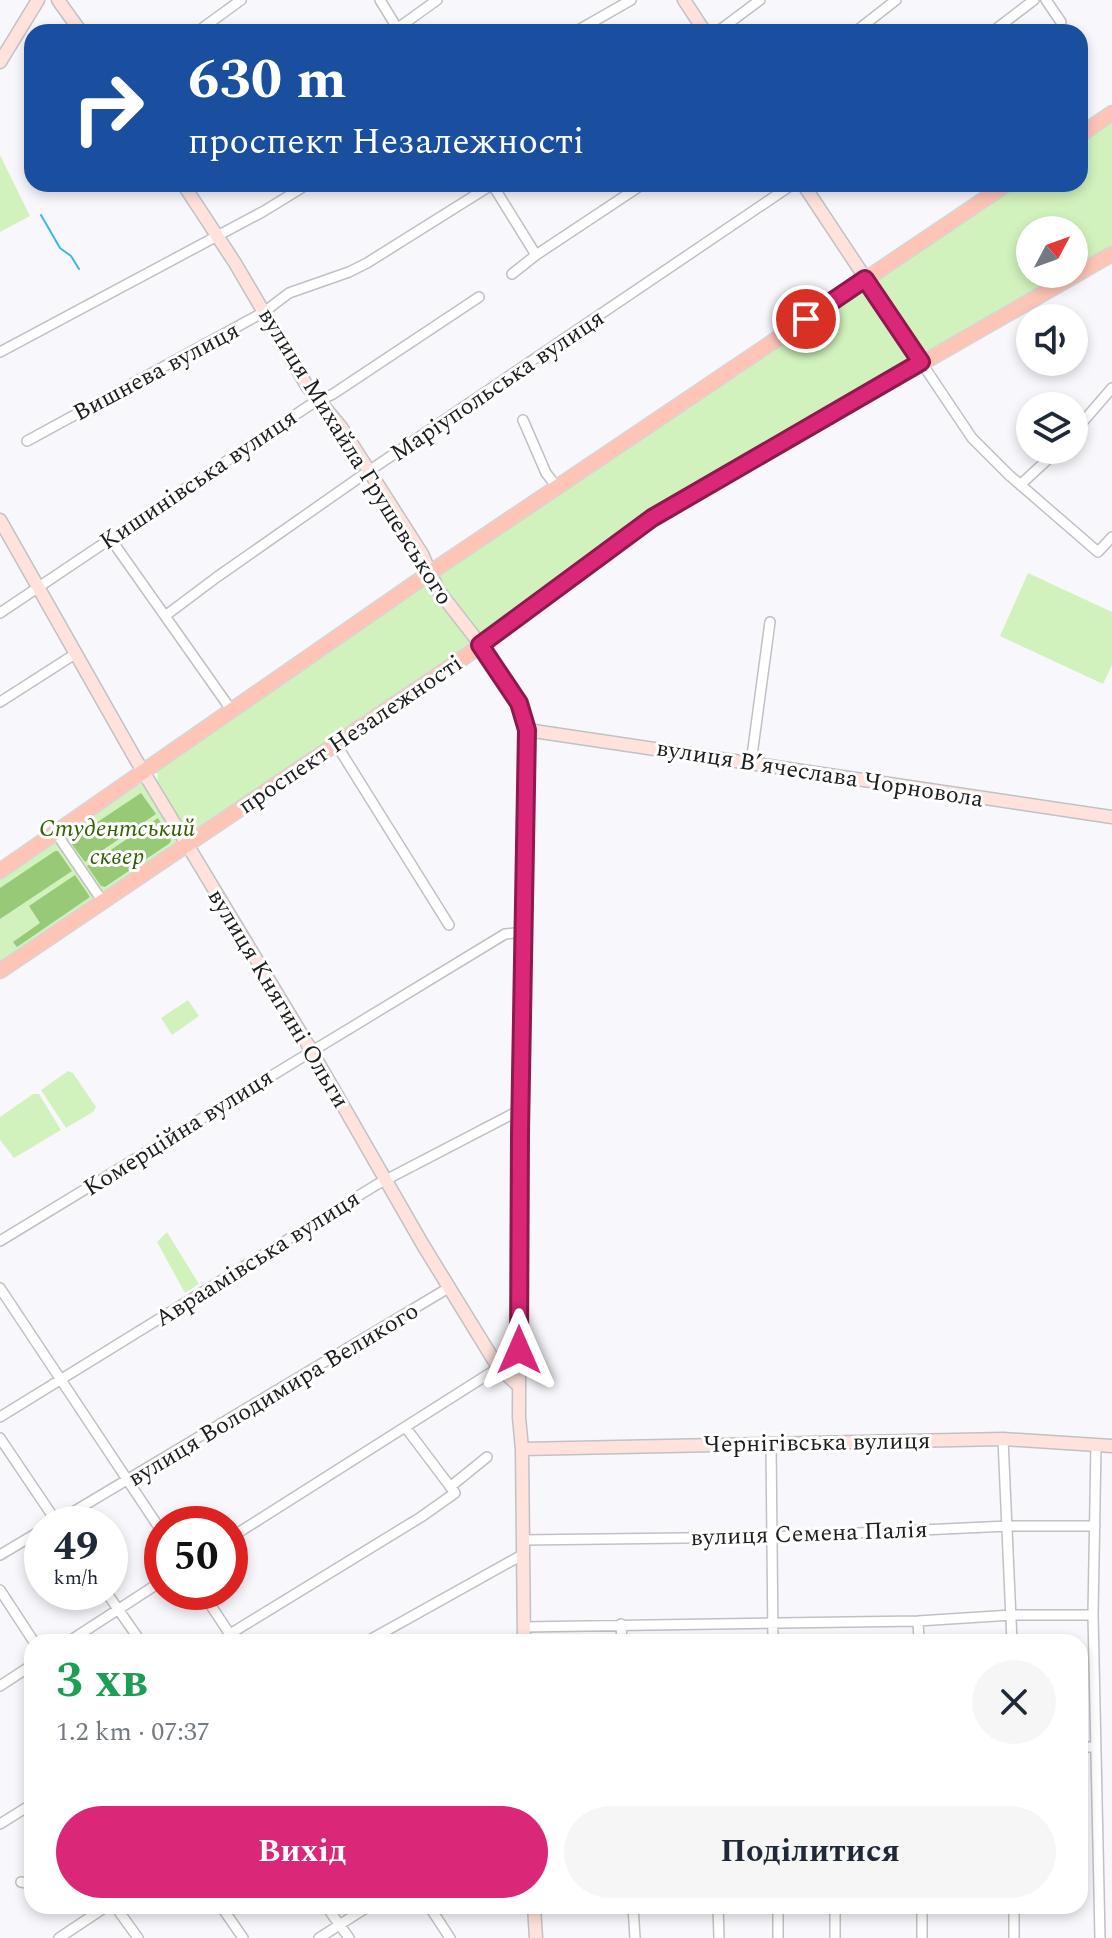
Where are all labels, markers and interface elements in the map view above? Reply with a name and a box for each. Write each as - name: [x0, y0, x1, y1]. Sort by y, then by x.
- text: 630 m: [188, 38, 347, 123]
- icon: right: [56, 56, 160, 160]
- text: проспект Незалежності: [188, 115, 584, 170]
- north arrow: [1016, 216, 1088, 288]
- map controls: [1016, 216, 1088, 464]
- pin: [772, 285, 840, 353]
- icon: arrive: [784, 297, 828, 341]
- street label: вулиця Михайла Грушевського: [249, 301, 462, 612]
- street label: Маріупольська вулиця: [383, 301, 612, 471]
- button: sound: [1016, 304, 1088, 376]
- street label: Вишнева вулиця: [67, 313, 246, 431]
- button: layers: [1016, 392, 1088, 464]
- street label: Кишинівська вулиця: [93, 400, 305, 559]
- street label: проспект Незалежності: [231, 646, 470, 824]
- street label: вулиця Вʼячеслава Чорновола: [654, 730, 986, 818]
- park label: Студентський сквер: [39, 811, 196, 875]
- street label: вулиця Княгині Ольги: [198, 882, 358, 1115]
- street label: Комерційна вулиця: [77, 1060, 280, 1206]
- street label: Авраамівська вулиця: [148, 1181, 367, 1337]
- street label: вулиця Володимира Великого: [121, 1293, 426, 1496]
- position arrow: [477, 1308, 561, 1392]
- street label: Чернігівська вулиця: [703, 1423, 931, 1463]
- speed limit sign: 50: [144, 1506, 248, 1610]
- street label: вулиця Семена Палія: [690, 1512, 928, 1556]
- text: 49: [54, 1517, 98, 1578]
- text: km/h: [54, 1563, 99, 1593]
- text: 3 хв: [56, 1645, 148, 1718]
- button: close: [972, 1660, 1056, 1744]
- text: 1.2 km · 07:37: [56, 1712, 210, 1752]
- button: Вихід: [56, 1806, 548, 1898]
- button: Поділитися: [564, 1806, 1056, 1898]

